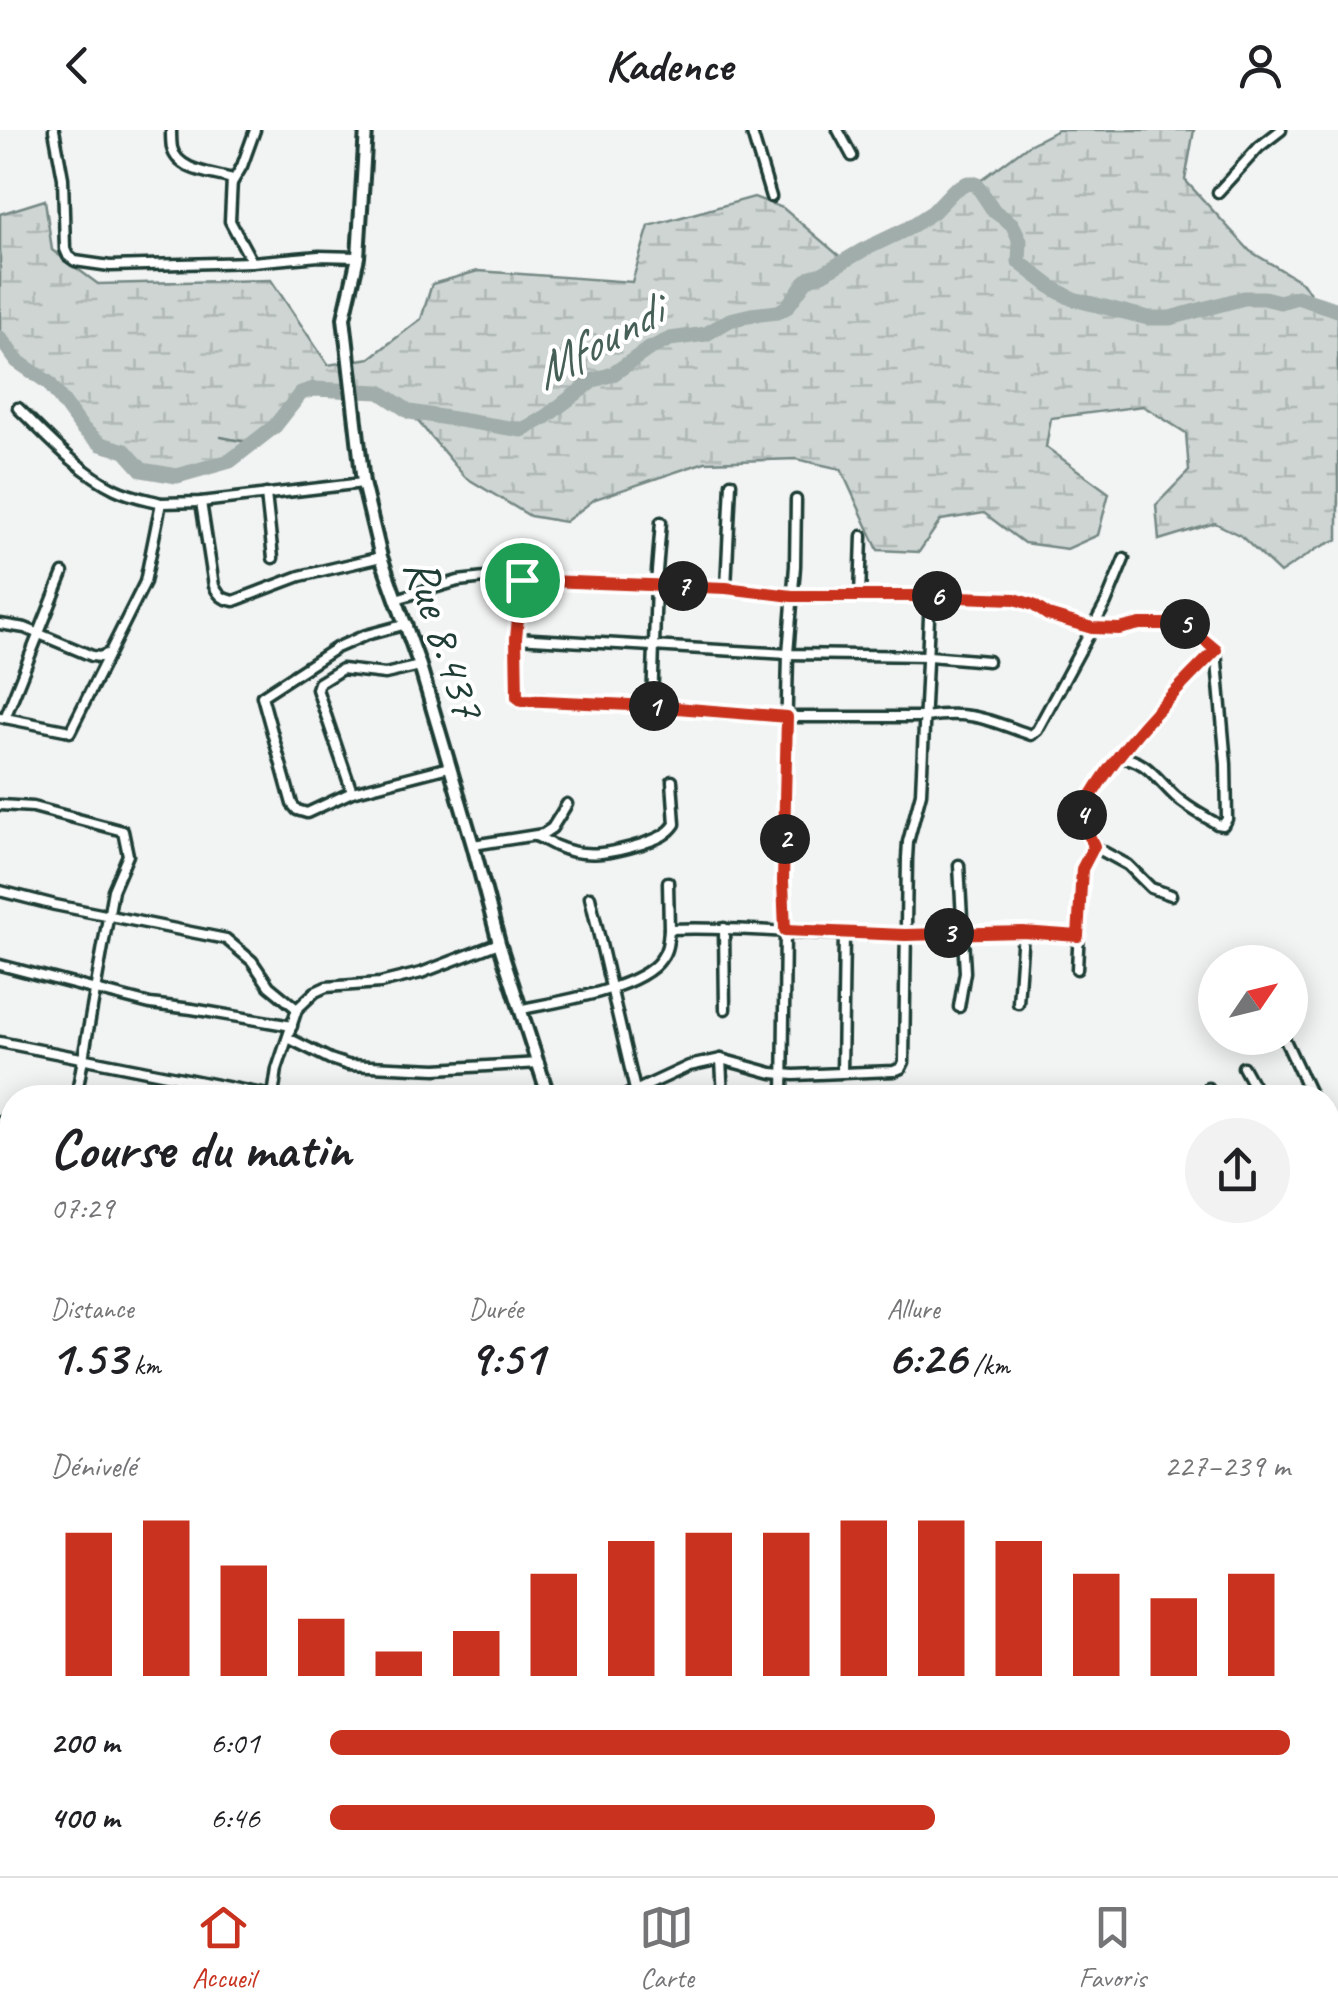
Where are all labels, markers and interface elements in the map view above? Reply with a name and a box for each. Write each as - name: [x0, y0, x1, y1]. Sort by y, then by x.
- text: Kadence: [605, 37, 733, 94]
- icon: back: [50, 38, 105, 93]
- icon: person: [1233, 38, 1288, 93]
- water label: Mfoundi: [521, 275, 683, 403]
- pin: [480, 538, 565, 623]
- street label: Rue 8.437: [391, 550, 500, 728]
- icon: arrive: [495, 553, 550, 608]
- pin: 7: [658, 561, 708, 611]
- text: 7: [677, 568, 689, 603]
- pin: 6: [912, 571, 962, 621]
- text: 6: [930, 578, 944, 613]
- pin: 5: [1160, 599, 1210, 649]
- text: 5: [1179, 606, 1191, 641]
- pin: 1: [629, 681, 679, 731]
- text: 1: [648, 688, 660, 723]
- pin: 4: [1057, 790, 1107, 840]
- text: 4: [1076, 797, 1088, 832]
- pin: 2: [760, 814, 810, 864]
- text: 2: [779, 821, 791, 856]
- pin: 3: [924, 908, 974, 958]
- text: 3: [943, 915, 955, 950]
- north arrow: [1198, 945, 1308, 1055]
- map controls: [1198, 945, 1308, 1055]
- text: Course du matin: [50, 1114, 351, 1184]
- button: share: [1185, 1118, 1290, 1223]
- text: 07:29: [50, 1187, 114, 1228]
- text: Distance: [50, 1291, 134, 1326]
- text: Durée: [468, 1291, 523, 1326]
- text: Allure: [887, 1291, 940, 1326]
- text: 1.53: [50, 1326, 127, 1389]
- text: 9:51: [468, 1326, 544, 1389]
- text: 6:26: [887, 1326, 966, 1389]
- text: km: [127, 1347, 161, 1382]
- text: /km: [966, 1347, 1010, 1382]
- text: Dénivelé: [50, 1445, 136, 1486]
- text: 227–239 m: [1164, 1445, 1290, 1486]
- text: 200 m: [50, 1722, 119, 1763]
- text: 6:01: [210, 1722, 260, 1763]
- text: 400 m: [50, 1797, 119, 1838]
- text: 6:46: [210, 1797, 260, 1838]
- tab: Accueil: [192, 1900, 255, 1995]
- tab: Carte: [639, 1900, 694, 1995]
- tab: Favoris: [1078, 1900, 1146, 1995]

